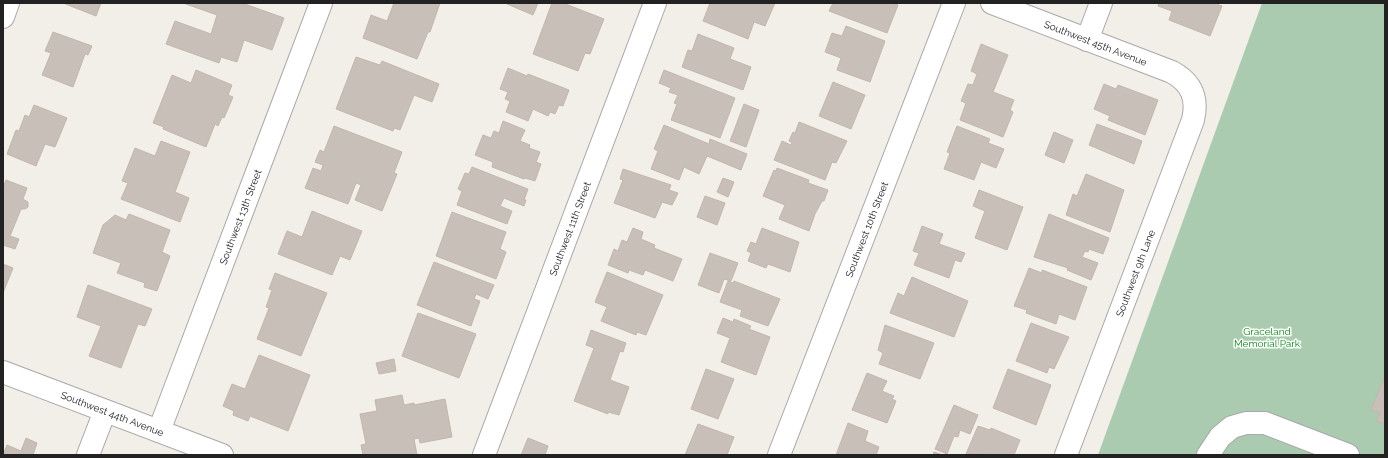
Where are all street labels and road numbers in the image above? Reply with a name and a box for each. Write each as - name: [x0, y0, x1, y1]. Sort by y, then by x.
- street label: Southwest 45th Avenue: [1043, 19, 1149, 68]
- street label: Southwest 13th Street: [218, 167, 264, 266]
- street label: Southwest 11th Street: [547, 180, 593, 277]
- street label: Southwest 10th Street: [843, 180, 891, 279]
- street label: Southwest 9th Lane: [1114, 228, 1157, 318]
- street label: Southwest 44th Avenue: [59, 389, 165, 438]

